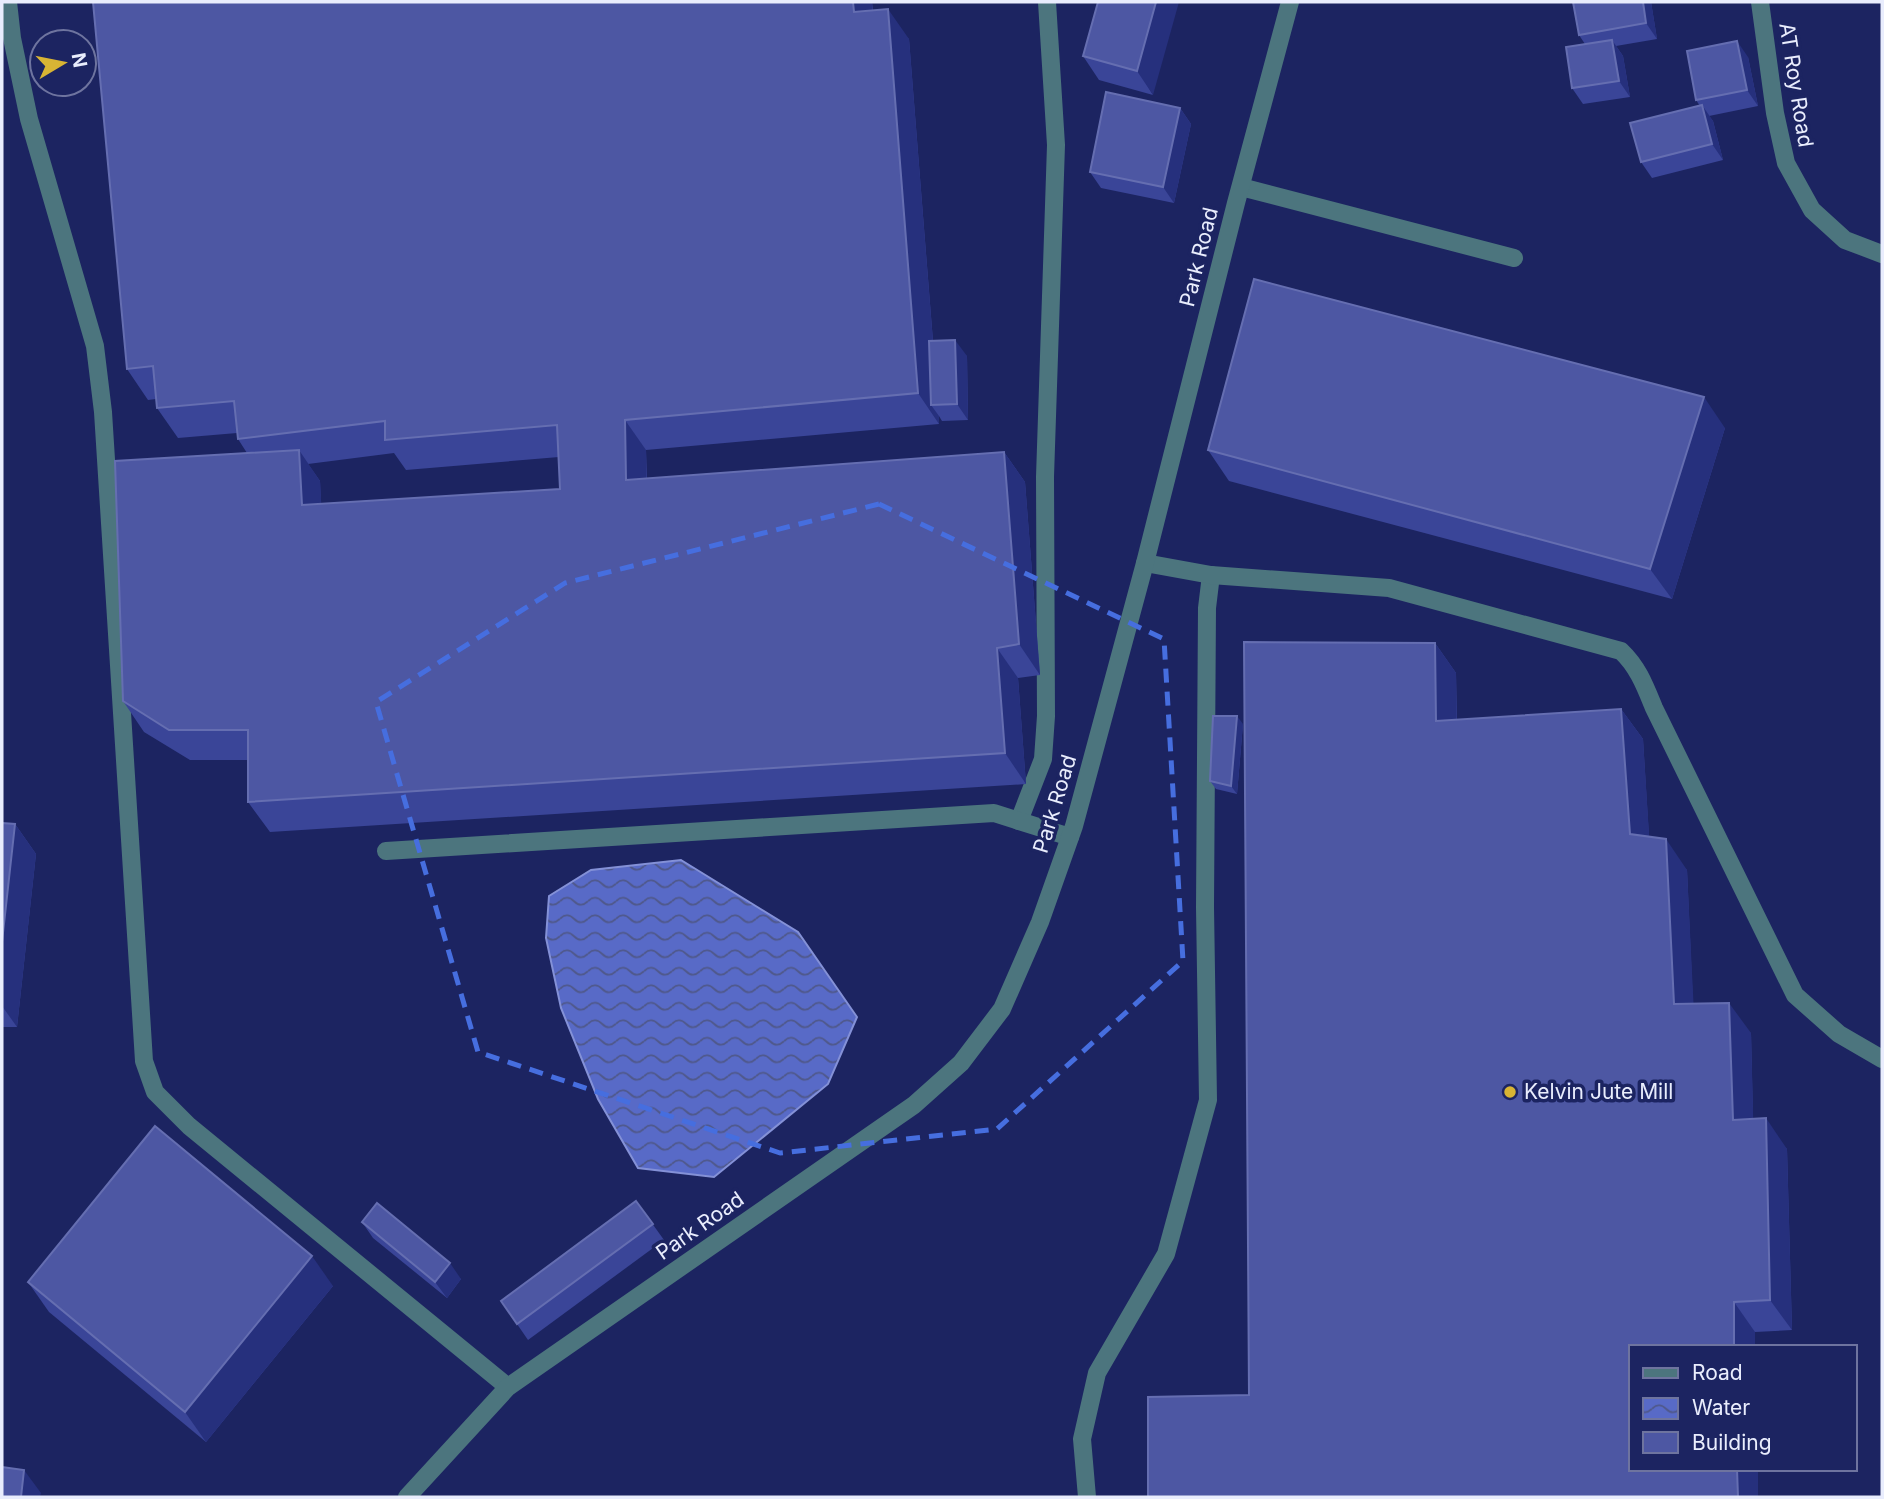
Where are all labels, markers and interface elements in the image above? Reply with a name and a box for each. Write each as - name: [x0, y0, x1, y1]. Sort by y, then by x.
- street label: AT Roy Road: [1774, 21, 1819, 149]
- north arrow: [28, 28, 98, 98]
- text: N: [67, 51, 92, 69]
- street label: Park Road: [1174, 205, 1223, 309]
- street label: Park Road: [1028, 752, 1081, 856]
- place label: Kelvin Jute Mill: [1524, 1079, 1673, 1104]
- marker: Kelvin Jute Mill: [1502, 1084, 1518, 1100]
- street label: Park Road: [651, 1186, 748, 1265]
- legend: [1629, 1345, 1856, 1471]
- text: Road: [1692, 1360, 1743, 1385]
- text: Water: [1692, 1395, 1750, 1420]
- text: Building: [1692, 1430, 1772, 1455]

